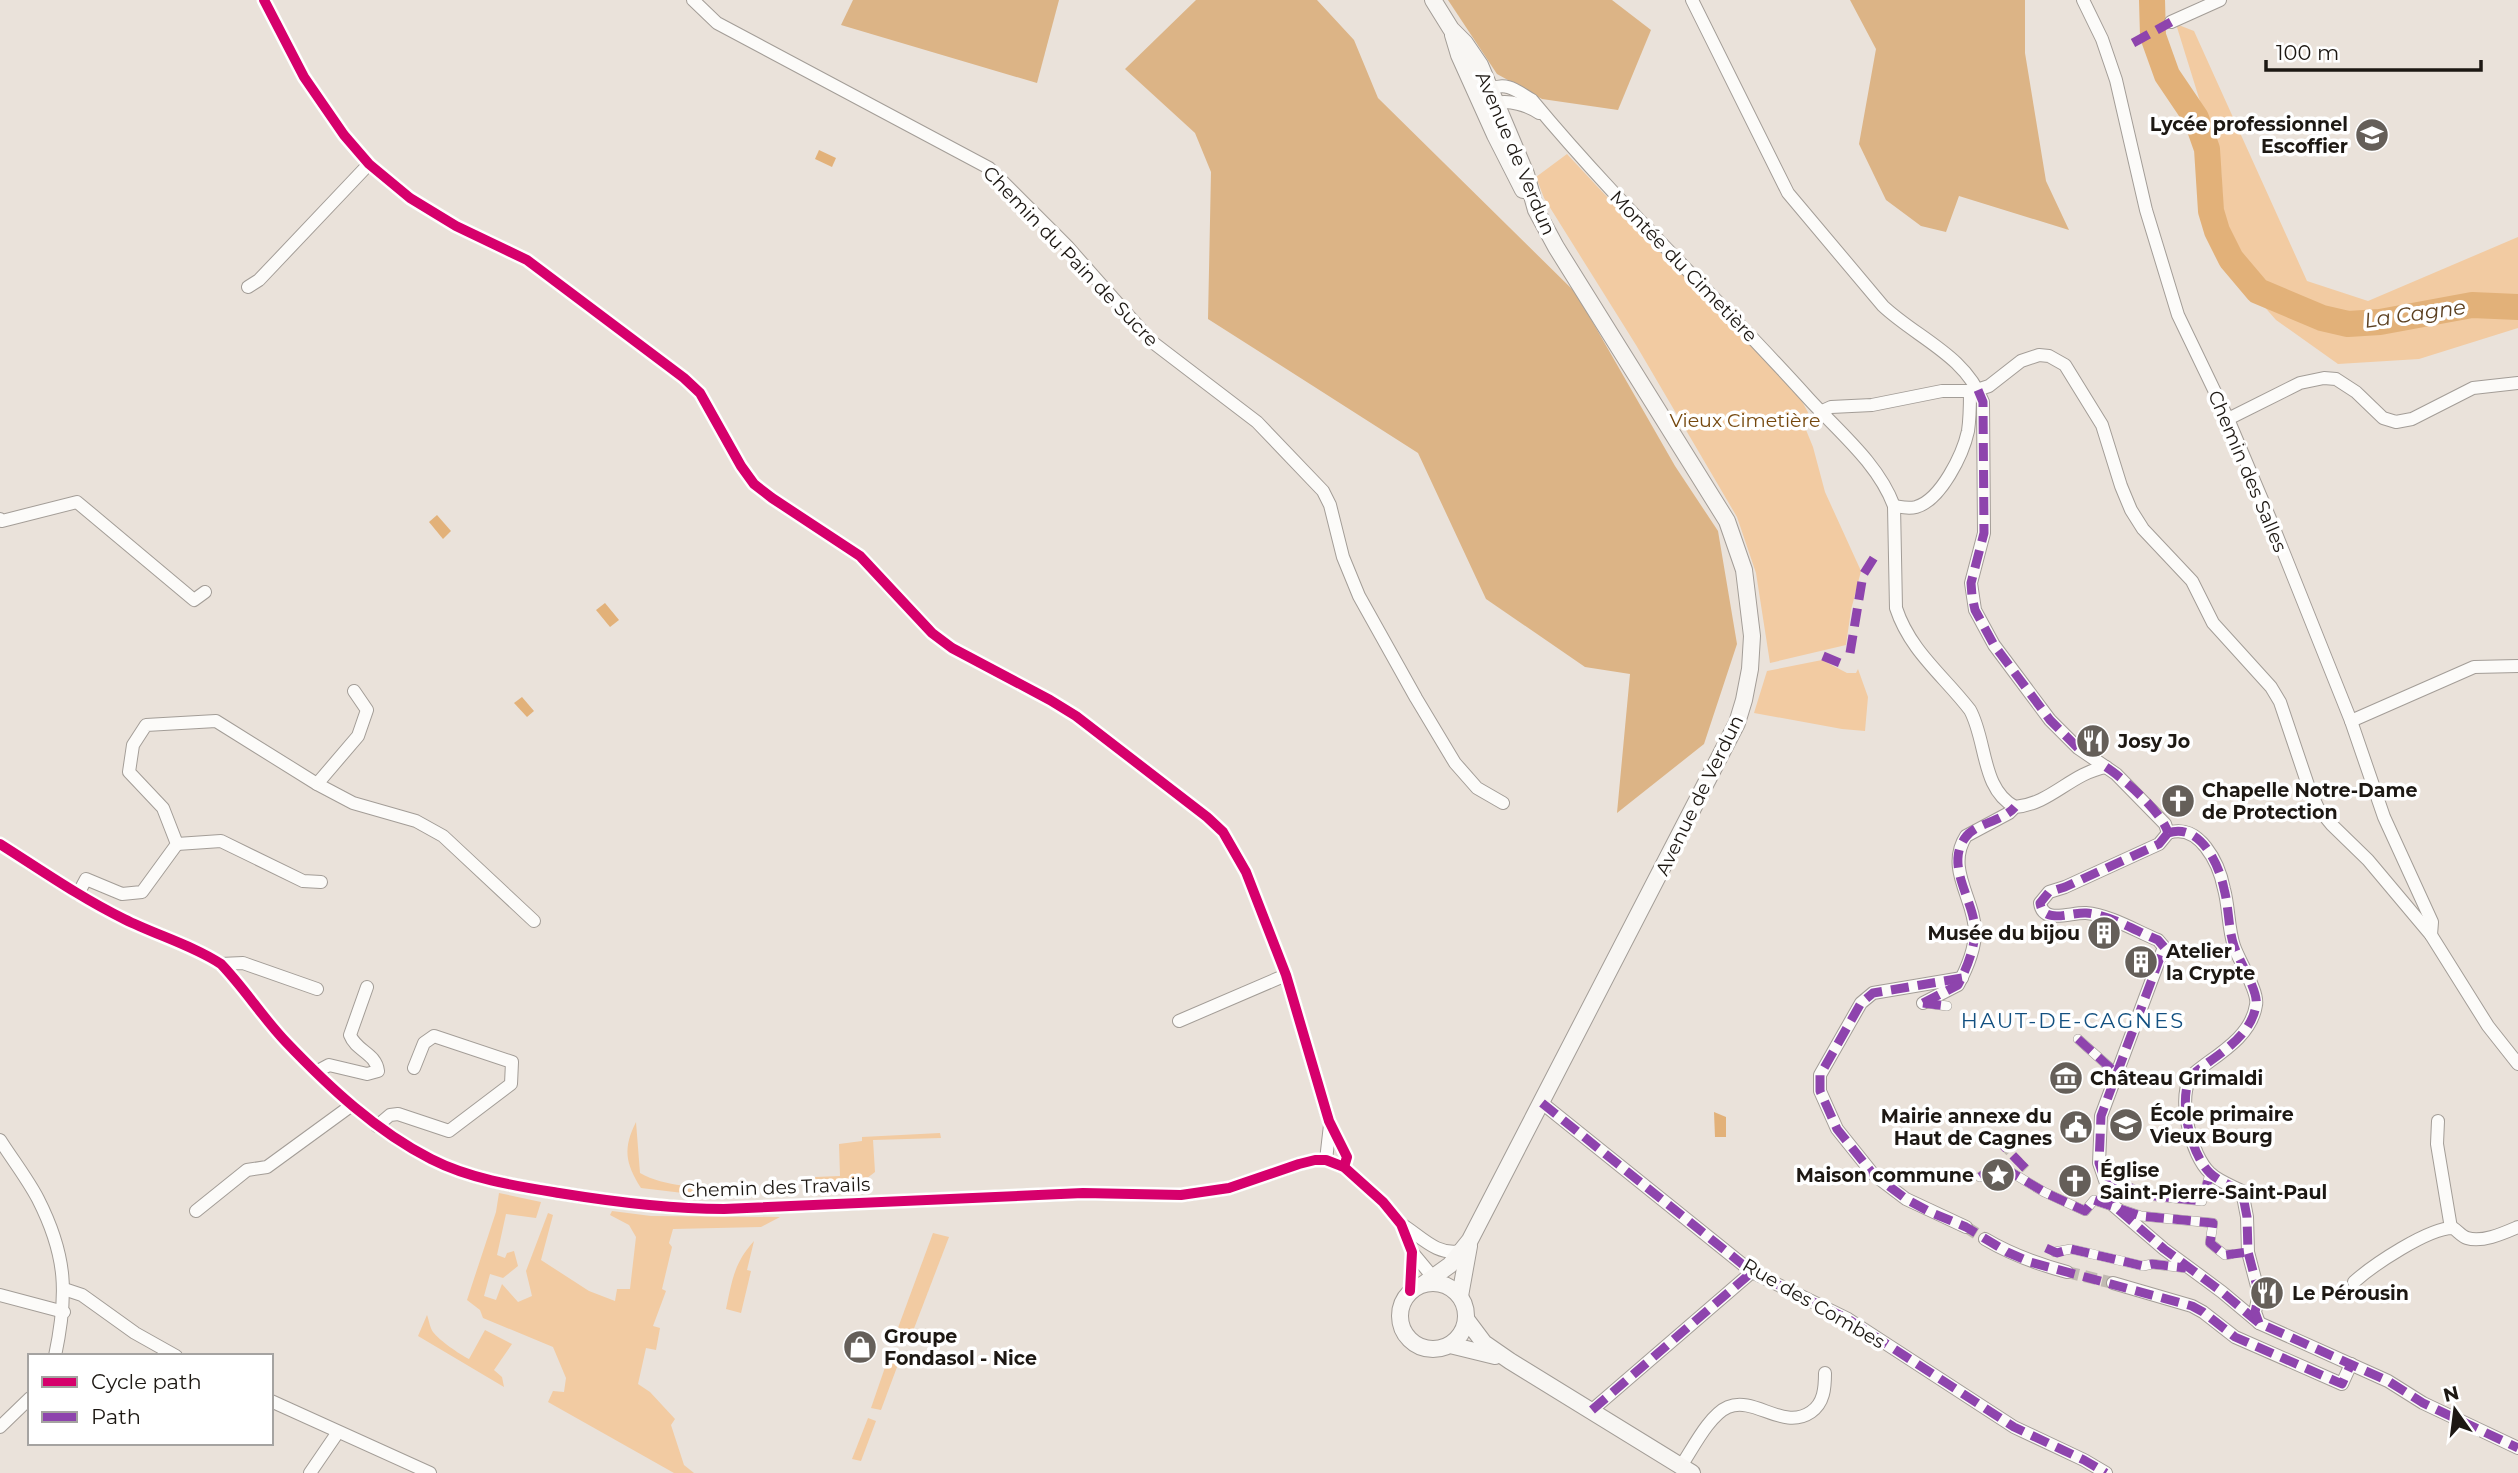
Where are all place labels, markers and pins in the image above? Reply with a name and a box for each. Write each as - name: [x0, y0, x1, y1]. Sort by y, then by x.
- place label: Lycée professionnel Escoffier: [2150, 113, 2348, 158]
- school or university icon: Lycée professionnel Escoffier: [2353, 116, 2391, 154]
- restaurant icon: Josy Jo: [2074, 722, 2112, 760]
- place label: Josy Jo: [2117, 730, 2190, 753]
- place label: Chapelle Notre-Dame de Protection: [2202, 779, 2418, 824]
- church icon: Chapelle Notre-Dame de Protection: [2159, 782, 2197, 820]
- building icon: Musée du bijou: [2085, 914, 2123, 952]
- place label: Musée du bijou: [1928, 922, 2080, 945]
- place label: Atelier la Crypte: [2165, 940, 2255, 985]
- building icon: Atelier la Crypte: [2122, 943, 2160, 981]
- museum icon: Château Grimaldi: [2047, 1059, 2085, 1097]
- place label: Château Grimaldi: [2090, 1067, 2263, 1090]
- place label: École primaire Vieux Bourg: [2149, 1103, 2294, 1148]
- place label: Mairie annexe du Haut de Cagnes: [1881, 1105, 2052, 1150]
- school or university icon: École primaire Vieux Bourg: [2107, 1106, 2145, 1144]
- public building icon: Mairie annexe du Haut de Cagnes: [2057, 1108, 2095, 1146]
- place icon: Maison commune: [1979, 1156, 2017, 1194]
- place label: Église Saint-Pierre-Saint-Paul: [2100, 1159, 2327, 1204]
- church icon: Église Saint-Pierre-Saint-Paul: [2056, 1162, 2094, 1200]
- place label: Maison commune: [1796, 1164, 1974, 1187]
- restaurant icon: Le Pérousin: [2248, 1274, 2286, 1312]
- place label: Le Pérousin: [2292, 1282, 2409, 1305]
- place label: Groupe Fondasol - Nice: [884, 1325, 1037, 1370]
- shop icon: Groupe Fondasol - Nice: [841, 1328, 879, 1366]

